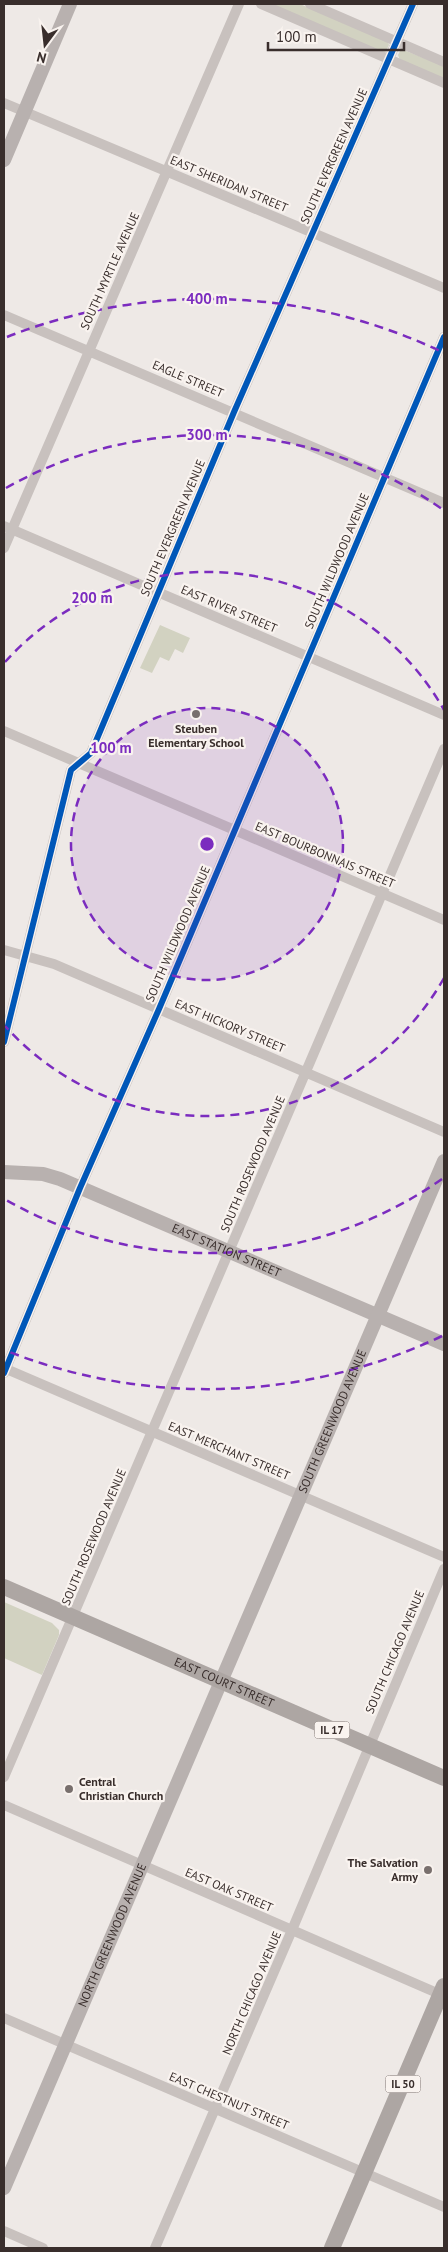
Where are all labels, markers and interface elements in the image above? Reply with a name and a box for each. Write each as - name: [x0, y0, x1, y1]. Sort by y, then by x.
- north arrow: [20, 20, 70, 70]
- scale bar: [268, 20, 404, 52]
- text: 100 m: [276, 27, 317, 46]
- text: N: [35, 48, 48, 67]
- street label: SOUTH EVERGREEN AVENUE: [297, 86, 370, 226]
- street label: EAST SHERIDAN STREET: [168, 152, 291, 215]
- street label: SOUTH MYRTLE AVENUE: [77, 210, 142, 332]
- text: 400 m: [186, 289, 228, 308]
- street label: EAGLE STREET: [150, 357, 226, 400]
- text: 300 m: [186, 425, 228, 444]
- street label: SOUTH EVERGREEN AVENUE: [137, 457, 208, 598]
- street label: SOUTH WILDWOOD AVENUE: [301, 491, 372, 631]
- street label: EAST RIVER STREET: [179, 581, 280, 636]
- text: 200 m: [71, 588, 113, 607]
- marker: Steuben Elementary School: [190, 708, 202, 720]
- place label: Steuben Elementary School: [148, 721, 244, 750]
- text: 100 m: [90, 738, 132, 757]
- street label: EAST BOURBONNAIS STREET: [253, 818, 398, 891]
- centre of rings: [198, 835, 216, 853]
- street label: SOUTH WILDWOOD AVENUE: [142, 864, 213, 1004]
- street label: EAST HICKORY STREET: [173, 996, 288, 1056]
- street label: SOUTH ROSEWOOD AVENUE: [217, 1093, 288, 1234]
- street label: EAST STATION STREET: [170, 1220, 284, 1280]
- street label: SOUTH GREENWOOD AVENUE: [295, 1347, 369, 1495]
- street label: EAST MERCHANT STREET: [166, 1418, 293, 1483]
- street label: SOUTH ROSEWOOD AVENUE: [58, 1466, 129, 1607]
- street label: SOUTH CHICAGO AVENUE: [362, 1588, 427, 1716]
- street label: EAST COURT STREET: [172, 1654, 277, 1711]
- road number: IL 17: [314, 1722, 350, 1738]
- place label: Central Christian Church: [79, 1774, 163, 1803]
- marker: Central Christian Church: [63, 1783, 75, 1795]
- place label: The Salvation Army: [348, 1855, 418, 1884]
- street label: NORTH GREENWOOD AVENUE: [74, 1861, 149, 2009]
- street label: EAST OAK STREET: [183, 1864, 276, 1915]
- marker: The Salvation Army: [422, 1864, 434, 1876]
- street label: NORTH CHICAGO AVENUE: [219, 1929, 284, 2057]
- street label: EAST CHESTNUT STREET: [167, 2069, 292, 2133]
- road number: IL 50: [386, 2076, 420, 2092]

